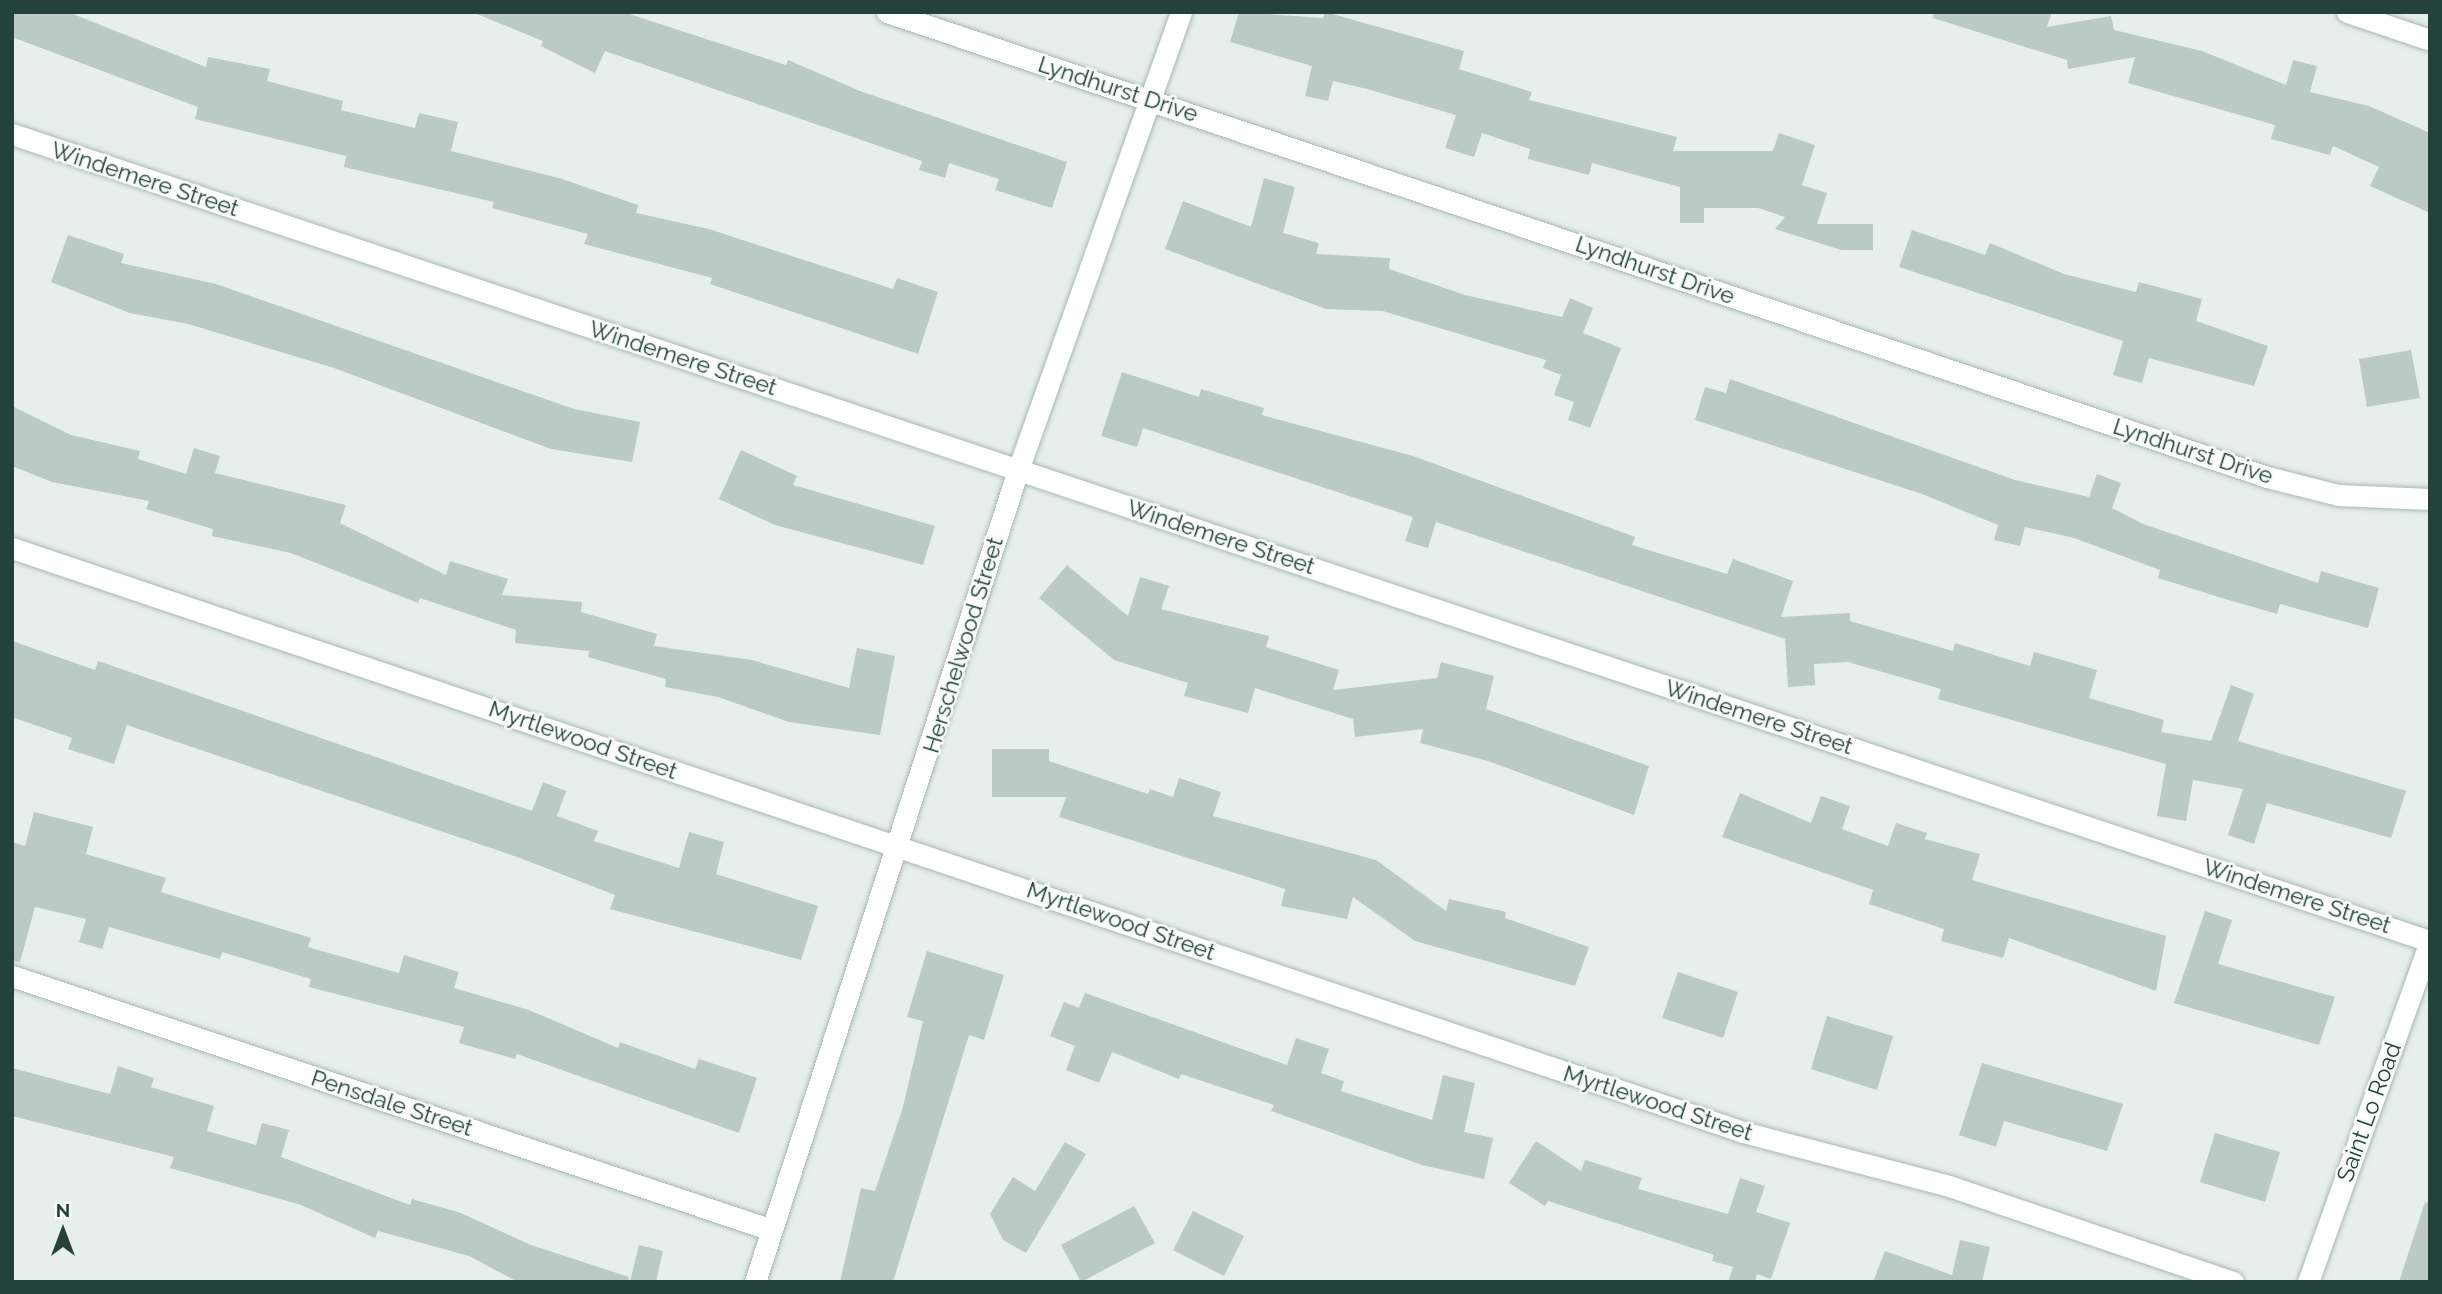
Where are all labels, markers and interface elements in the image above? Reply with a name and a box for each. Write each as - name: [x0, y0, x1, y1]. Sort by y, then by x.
- street label: Lyndhurst Drive: [1035, 50, 1201, 128]
- street label: Windemere Street: [48, 136, 242, 222]
- street label: Lyndhurst Drive: [1572, 230, 1738, 310]
- street label: Windemere Street: [586, 315, 780, 401]
- street label: Lyndhurst Drive: [2110, 412, 2276, 490]
- street label: Windemere Street: [1124, 494, 1318, 580]
- street label: Herschelwood Street: [917, 534, 1009, 756]
- street label: Windemere Street: [1662, 674, 1856, 760]
- street label: Myrtlewood Street: [485, 695, 681, 785]
- street label: Windemere Street: [2200, 853, 2394, 939]
- street label: Myrtlewood Street: [1023, 876, 1219, 966]
- street label: Saint Lo Road: [2331, 1039, 2407, 1185]
- street label: Myrtlewood Street: [1560, 1059, 1756, 1147]
- street label: Pensdale Street: [308, 1064, 476, 1142]
- north arrow: [28, 1196, 98, 1266]
- text: N: [56, 1199, 70, 1221]

